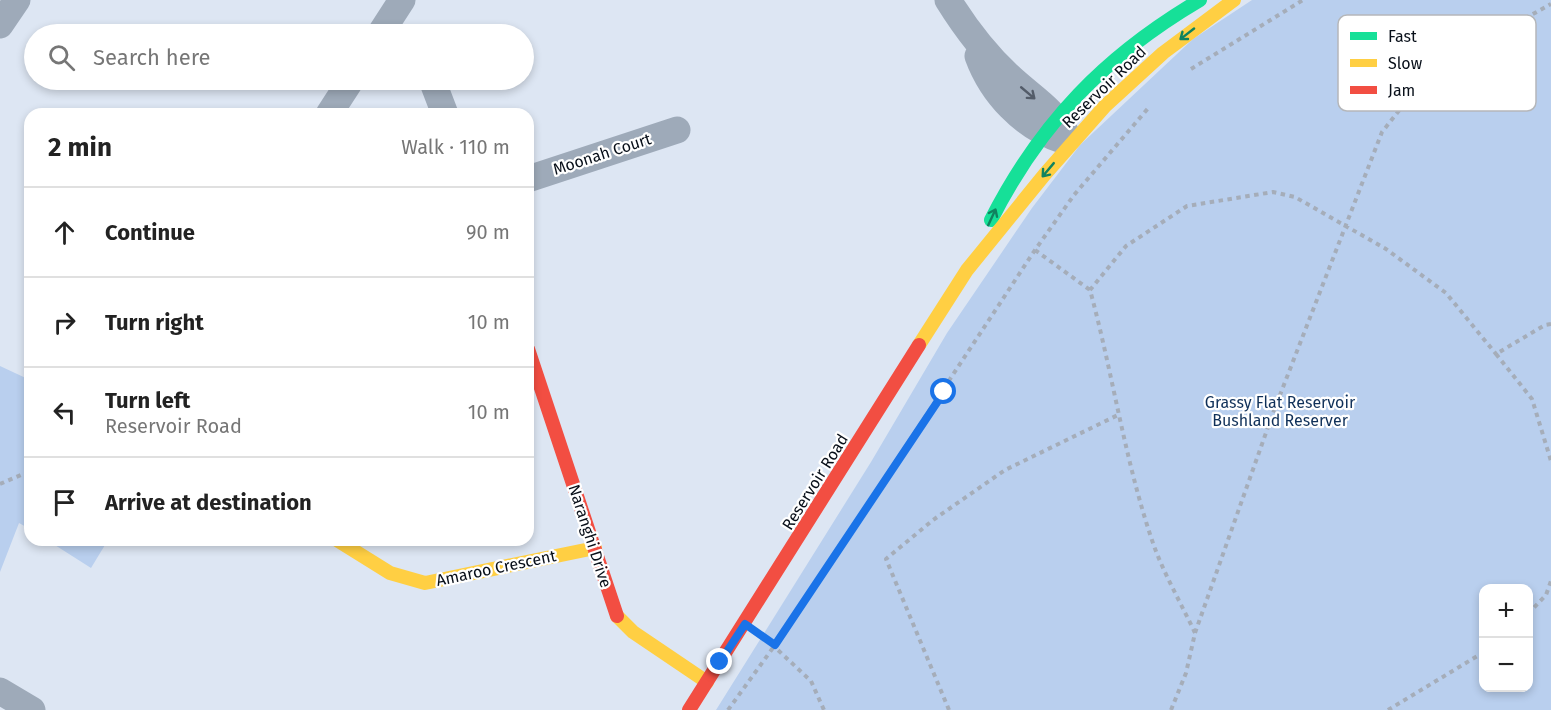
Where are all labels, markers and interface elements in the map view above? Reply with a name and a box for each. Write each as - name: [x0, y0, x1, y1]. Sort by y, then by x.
- legend: [1338, 15, 1536, 111]
- search box: [24, 24, 534, 90]
- text: Fast: [1388, 27, 1417, 46]
- one-way arrow: [1179, 28, 1195, 41]
- icon: search: [45, 41, 78, 74]
- street label: Reservoir Road: [1058, 42, 1150, 132]
- text: Search here: [93, 44, 211, 71]
- text: Slow: [1388, 54, 1423, 73]
- text: Jam: [1388, 81, 1415, 100]
- one-way arrow: [1020, 87, 1036, 100]
- street label: Moonah Court: [551, 129, 654, 179]
- text: 2 min: [48, 132, 112, 163]
- text: Walk · 110 m: [401, 135, 510, 159]
- one-way arrow: [1042, 162, 1055, 178]
- one-way arrow: [986, 209, 998, 227]
- icon: ahead: [48, 216, 81, 249]
- text: Continue: [105, 219, 195, 246]
- text: 90 m: [466, 220, 510, 244]
- icon: right: [48, 306, 81, 339]
- text: Turn right: [105, 309, 204, 336]
- text: 10 m: [468, 310, 510, 334]
- route start: [930, 378, 956, 404]
- text: Turn left: [105, 387, 190, 414]
- park label: Grassy Flat Reservoir Bushland Reserver: [1205, 393, 1356, 430]
- icon: left: [48, 396, 81, 429]
- text: 10 m: [468, 400, 510, 424]
- text: Reservoir Road: [105, 414, 242, 438]
- street label: Reservoir Road: [778, 431, 852, 533]
- street label: Naranghi Drive: [564, 482, 616, 590]
- icon: arrive: [48, 486, 81, 519]
- text: Arrive at destination: [105, 489, 312, 516]
- street label: Amaroo Crescent: [434, 546, 558, 590]
- map controls: [1479, 584, 1533, 692]
- button: +: [1479, 584, 1533, 638]
- button: −: [1479, 638, 1533, 692]
- route end: [706, 648, 732, 674]

